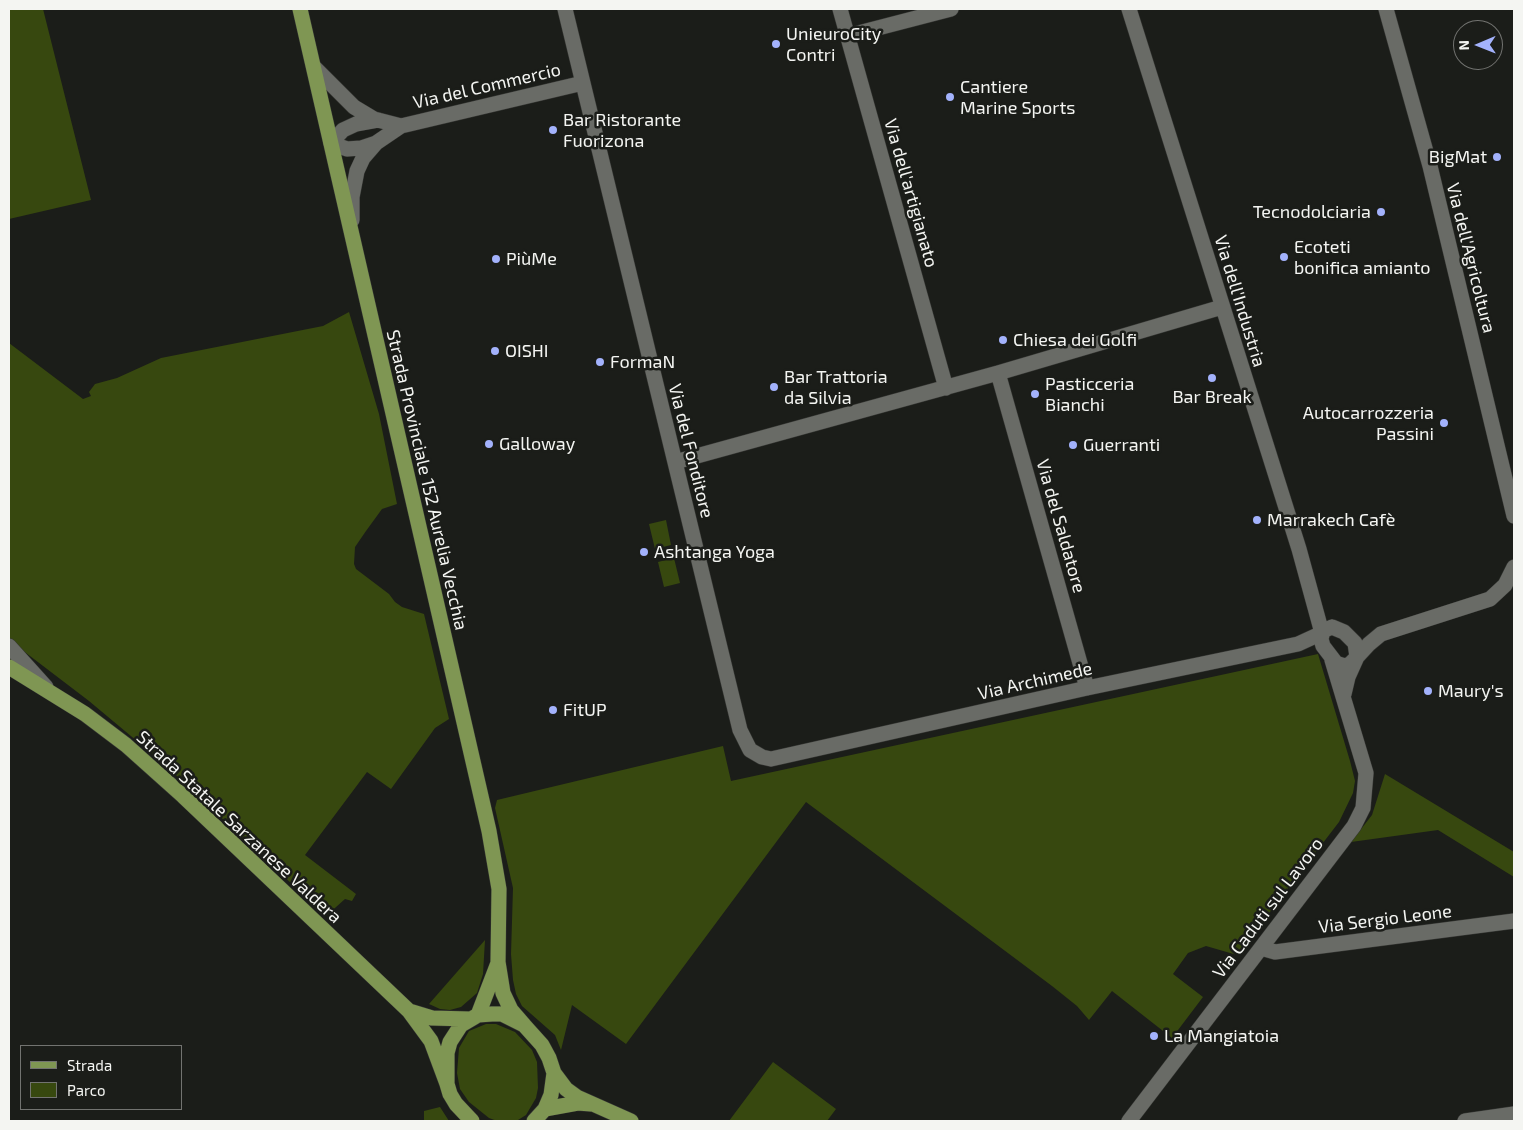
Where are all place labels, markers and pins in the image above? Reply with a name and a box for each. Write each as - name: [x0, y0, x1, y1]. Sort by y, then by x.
- place label: UnieuroCity Contri: [786, 23, 881, 66]
- marker: UnieuroCity Contri: [770, 38, 782, 50]
- place label: Cantiere Marine Sports: [960, 76, 1075, 118]
- marker: Cantiere Marine Sports: [944, 91, 956, 103]
- place label: Bar Ristorante Fuorizona: [563, 109, 681, 152]
- marker: Bar Ristorante Fuorizona: [547, 124, 559, 136]
- place label: BigMat: [1429, 146, 1487, 168]
- marker: BigMat: [1491, 151, 1503, 163]
- place label: Tecnodolciaria: [1253, 201, 1371, 223]
- marker: Tecnodolciaria: [1375, 206, 1387, 218]
- place label: Ecoteti bonifica amianto: [1294, 236, 1431, 278]
- place label: PiùMe: [506, 248, 557, 270]
- marker: Ecoteti bonifica amianto: [1278, 251, 1290, 263]
- marker: PiùMe: [490, 253, 502, 265]
- place label: Chiesa dei Golfi: [1013, 329, 1137, 351]
- marker: Chiesa dei Golfi: [997, 334, 1009, 346]
- place label: OISHI: [505, 340, 549, 362]
- marker: OISHI: [489, 345, 501, 357]
- place label: FormaN: [610, 351, 675, 373]
- marker: FormaN: [594, 356, 606, 368]
- place label: Bar Trattoria da Silvia: [784, 366, 888, 408]
- marker: Bar Break: [1206, 372, 1218, 384]
- place label: Pasticceria Bianchi: [1045, 373, 1134, 416]
- marker: Bar Trattoria da Silvia: [768, 381, 780, 393]
- place label: Bar Break: [1172, 386, 1252, 408]
- marker: Pasticceria Bianchi: [1029, 388, 1041, 400]
- place label: Autocarrozzeria Passini: [1303, 402, 1434, 444]
- marker: Autocarrozzeria Passini: [1438, 417, 1450, 429]
- place label: Galloway: [499, 433, 575, 455]
- place label: Guerranti: [1083, 434, 1160, 456]
- marker: Galloway: [483, 438, 495, 450]
- marker: Guerranti: [1067, 439, 1079, 451]
- place label: Marrakech Cafè: [1267, 509, 1395, 531]
- marker: Marrakech Cafè: [1251, 514, 1263, 526]
- place label: Ashtanga Yoga: [654, 541, 775, 563]
- marker: Ashtanga Yoga: [638, 546, 650, 558]
- place label: Maury's: [1438, 680, 1504, 702]
- marker: Maury's: [1422, 685, 1434, 697]
- place label: FitUP: [563, 699, 607, 721]
- marker: FitUP: [547, 704, 559, 716]
- place label: La Mangiatoia: [1164, 1025, 1279, 1047]
- marker: La Mangiatoia: [1148, 1030, 1160, 1042]

